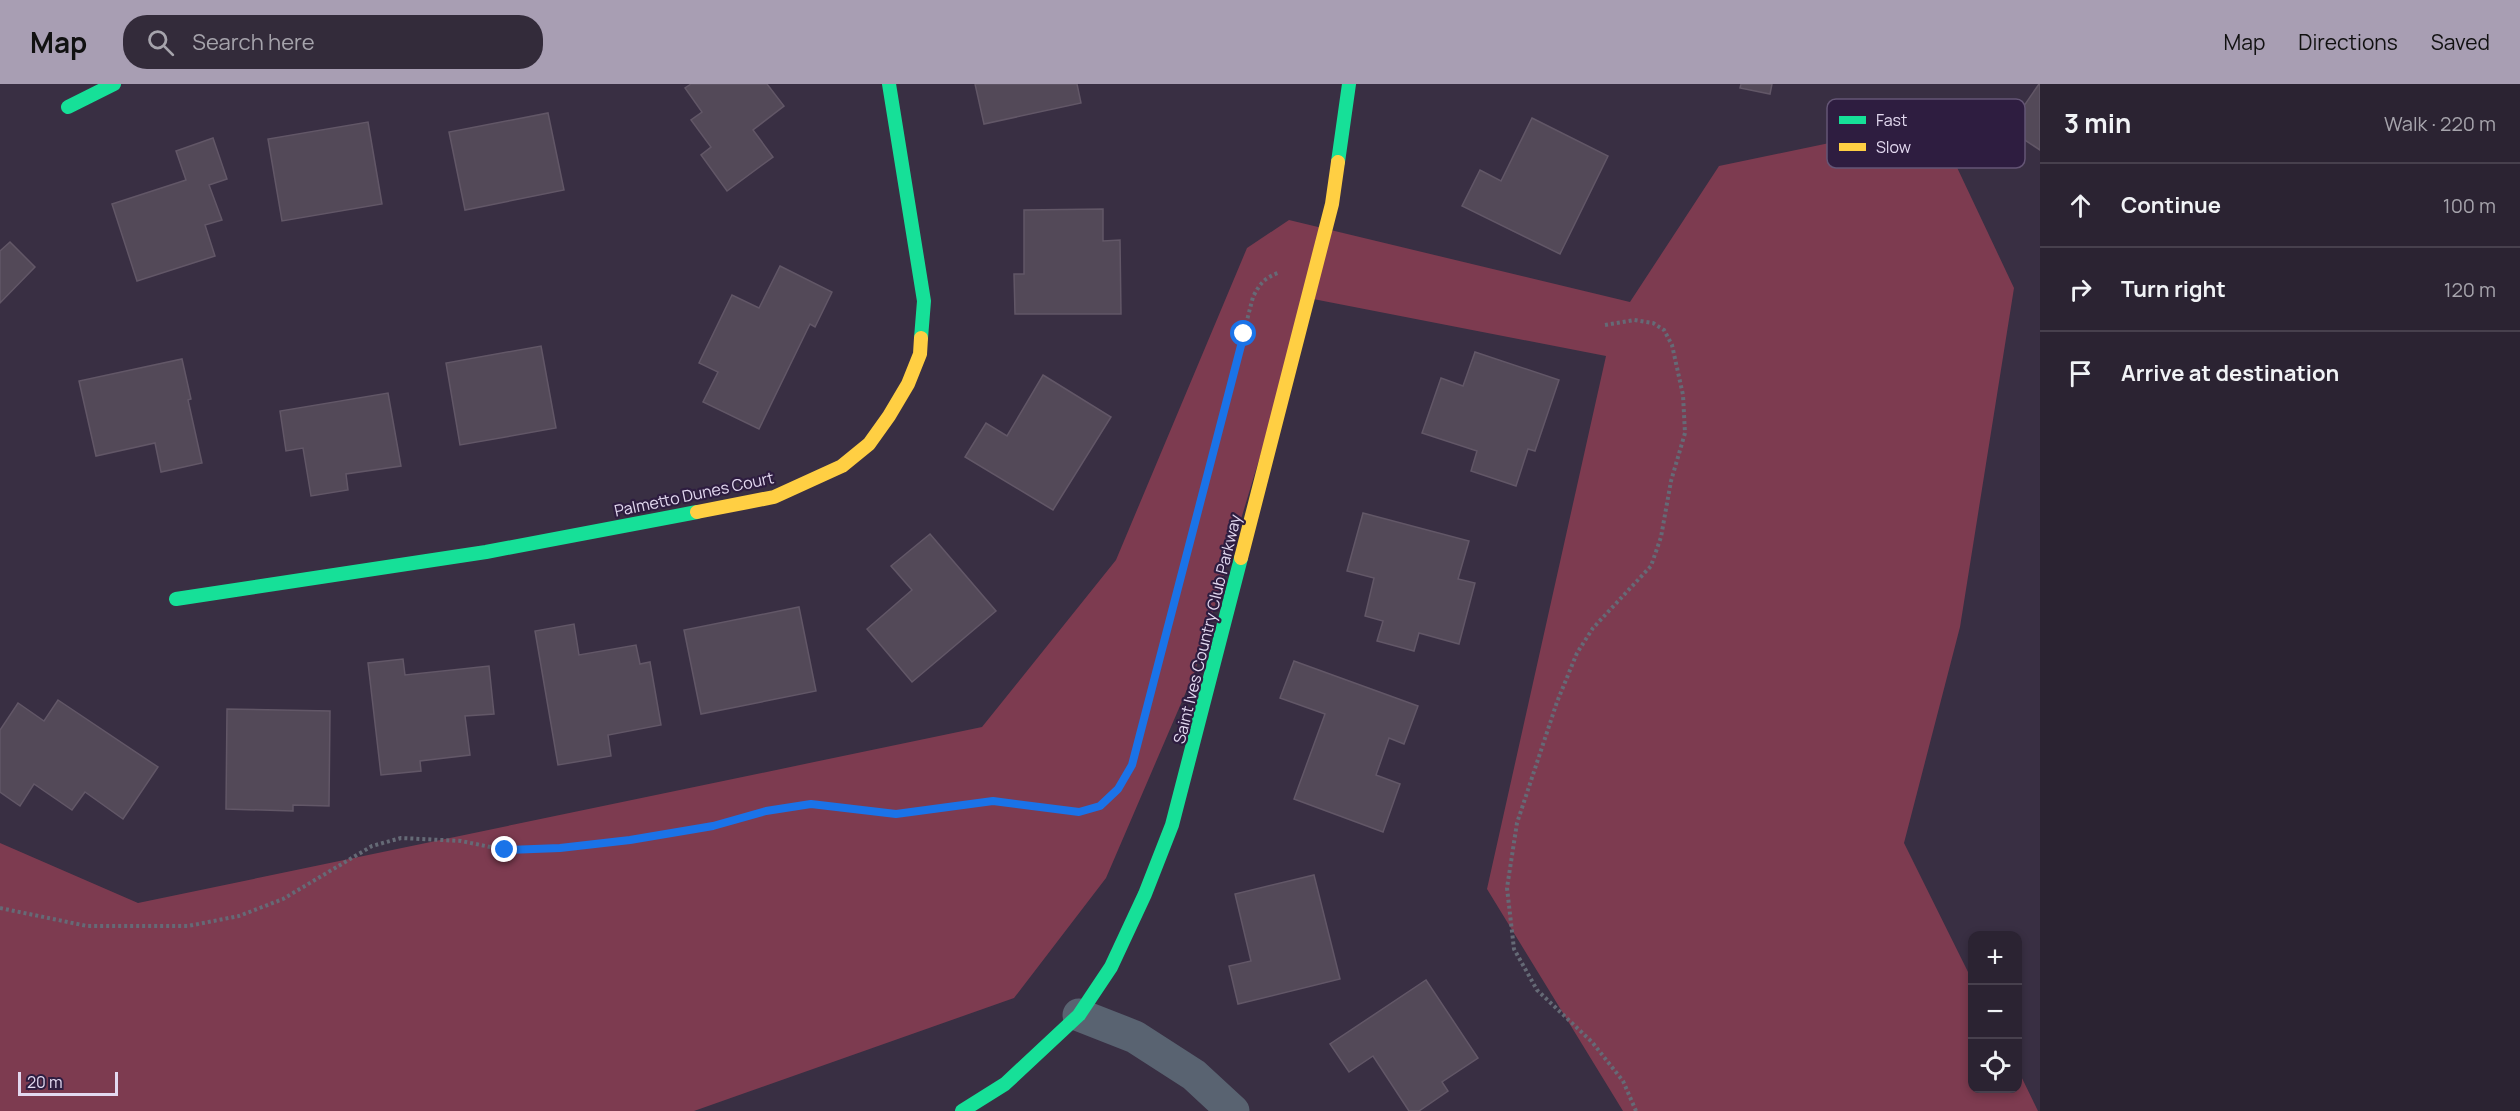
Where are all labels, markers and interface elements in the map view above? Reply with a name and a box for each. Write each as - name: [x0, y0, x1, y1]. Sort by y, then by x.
- search box: [123, 15, 543, 69]
- text: Map: [30, 23, 87, 61]
- icon: search: [144, 26, 177, 59]
- text: Search here: [192, 27, 315, 57]
- text: Map: [2224, 28, 2265, 56]
- text: Directions: [2298, 28, 2398, 56]
- text: Saved: [2431, 28, 2490, 56]
- legend: [1827, 99, 2025, 168]
- text: 3 min: [2064, 105, 2131, 141]
- text: Fast: [1876, 109, 1907, 131]
- text: Walk · 220 m: [2384, 110, 2496, 137]
- text: Slow: [1876, 136, 1911, 158]
- icon: ahead: [2064, 189, 2097, 222]
- text: Continue: [2121, 190, 2221, 220]
- text: 100 m: [2443, 192, 2496, 219]
- icon: right: [2064, 273, 2097, 306]
- text: Turn right: [2121, 274, 2226, 304]
- text: 120 m: [2444, 276, 2496, 303]
- route start: [1230, 320, 1256, 346]
- icon: arrive: [2064, 357, 2097, 390]
- text: Arrive at destination: [2121, 358, 2339, 388]
- street label: Palmetto Dunes Court: [612, 466, 776, 522]
- street label: Saint Ives Country Club Parkway: [1168, 511, 1246, 746]
- route end: [491, 836, 517, 862]
- map controls: [1968, 931, 2022, 1093]
- button: +: [1968, 931, 2022, 985]
- button: −: [1968, 985, 2022, 1039]
- button: locate: [1968, 1039, 2022, 1093]
- scale bar: [18, 1069, 118, 1096]
- text: 20 m: [27, 1071, 63, 1093]

